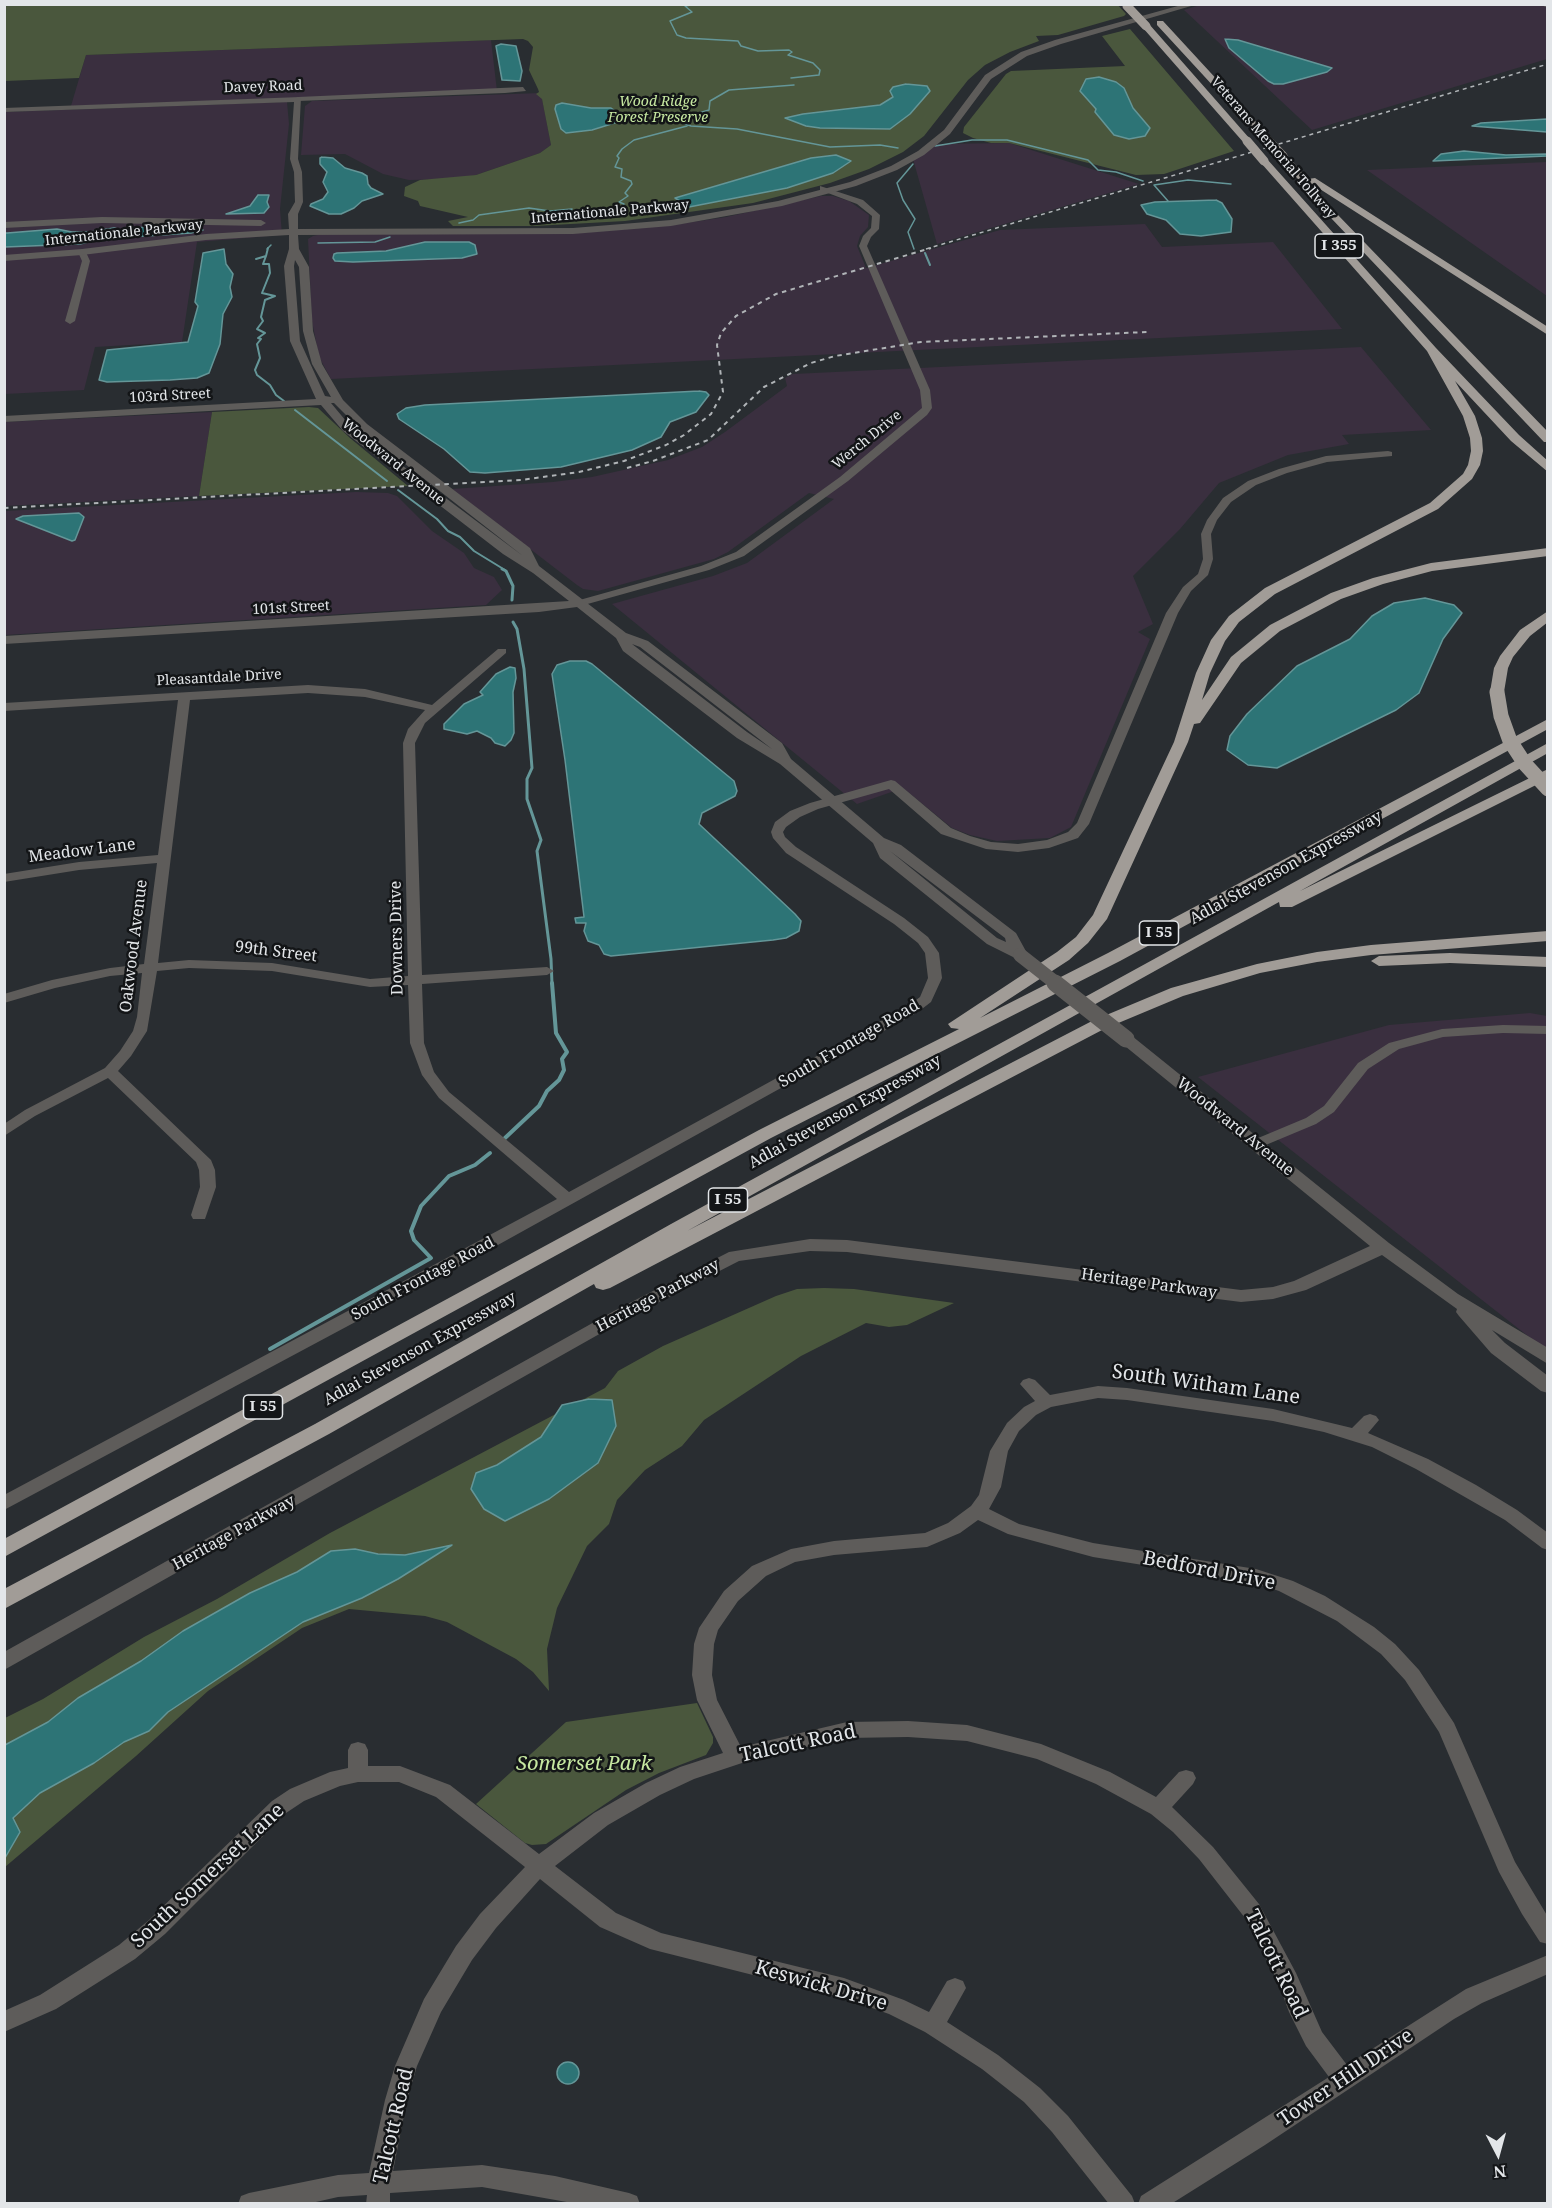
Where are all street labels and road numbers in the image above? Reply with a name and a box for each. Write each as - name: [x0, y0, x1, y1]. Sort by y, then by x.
- street label: Veterans Memorial Tollway: [1207, 74, 1339, 222]
- street label: Davey Road: [223, 77, 303, 97]
- street label: Internationale Parkway: [530, 197, 690, 227]
- street label: Internationale Parkway: [44, 216, 204, 250]
- road number: I 355: [1315, 234, 1363, 258]
- street label: 103rd Street: [129, 385, 211, 407]
- street label: Werch Drive: [829, 407, 905, 473]
- street label: Woodward Avenue: [338, 415, 448, 509]
- street label: 101st Street: [252, 598, 330, 618]
- street label: Pleasantdale Drive: [156, 666, 282, 690]
- street label: Adlai Stevenson Expressway: [1186, 807, 1386, 929]
- street label: Meadow Lane: [28, 835, 136, 867]
- street label: Oakwood Avenue: [116, 878, 152, 1014]
- street label: Downers Drive: [386, 881, 408, 995]
- road number: I 55: [1140, 921, 1178, 945]
- street label: 99th Street: [234, 937, 318, 967]
- street label: South Frontage Road: [775, 996, 923, 1092]
- street label: Adlai Stevenson Expressway: [745, 1051, 945, 1173]
- street label: Woodward Avenue: [1172, 1074, 1298, 1180]
- road number: I 55: [708, 1188, 748, 1212]
- street label: South Frontage Road: [348, 1233, 498, 1325]
- street label: Heritage Parkway: [593, 1255, 723, 1337]
- street label: Heritage Parkway: [1080, 1265, 1218, 1303]
- street label: Adlai Stevenson Expressway: [320, 1288, 520, 1410]
- street label: South Witham Lane: [1110, 1360, 1302, 1410]
- road number: I 55: [244, 1395, 282, 1419]
- street label: Heritage Parkway: [169, 1491, 299, 1575]
- street label: Bedford Drive: [1141, 1546, 1277, 1596]
- street label: Talcott Road: [738, 1720, 858, 1768]
- street label: South Somerset Lane: [126, 1799, 290, 1953]
- street label: Talcott Road: [1239, 1906, 1313, 2022]
- street label: Keswick Drive: [752, 1956, 890, 2016]
- street label: Tower Hill Drive: [1274, 2024, 1418, 2132]
- street label: Talcott Road: [369, 2066, 419, 2186]

